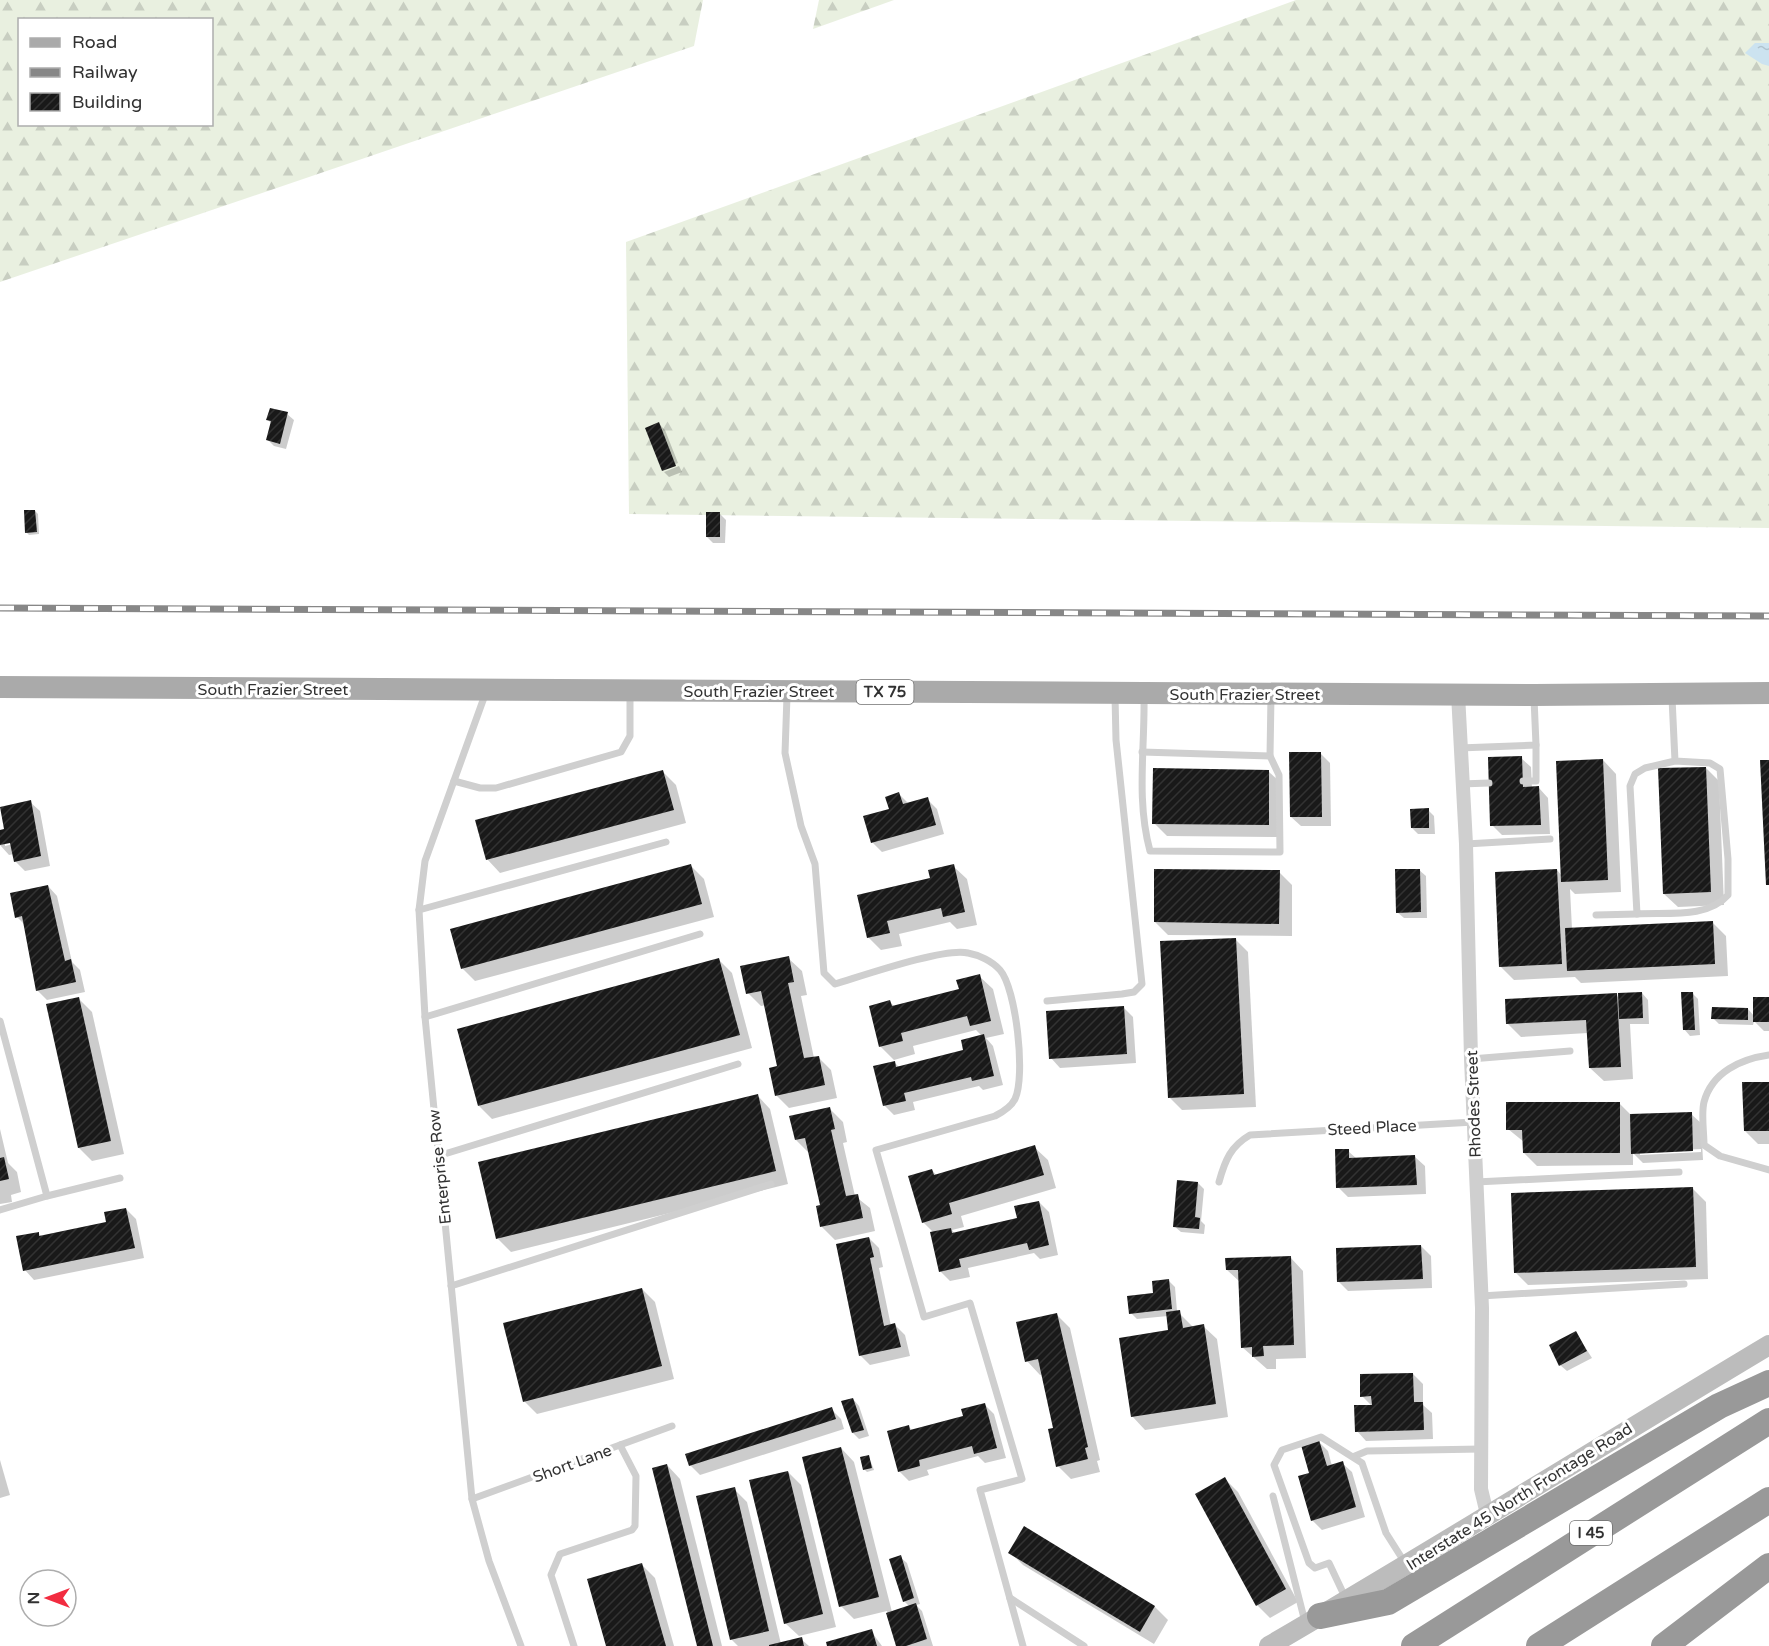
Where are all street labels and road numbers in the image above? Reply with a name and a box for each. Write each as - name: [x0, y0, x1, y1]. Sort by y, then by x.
- street label: South Frazier Street: [198, 680, 348, 700]
- road number: TX 75: [856, 680, 914, 704]
- street label: South Frazier Street: [684, 682, 834, 702]
- street label: South Frazier Street: [1170, 685, 1320, 705]
- street label: Rhodes Street: [1462, 1050, 1486, 1158]
- street label: Enterprise Row: [424, 1108, 456, 1225]
- street label: Steed Place: [1327, 1116, 1417, 1140]
- street label: Interstate 45 North Frontage Road: [1403, 1419, 1636, 1575]
- street label: Short Lane: [530, 1440, 615, 1487]
- road number: I 45: [1570, 1521, 1612, 1545]

